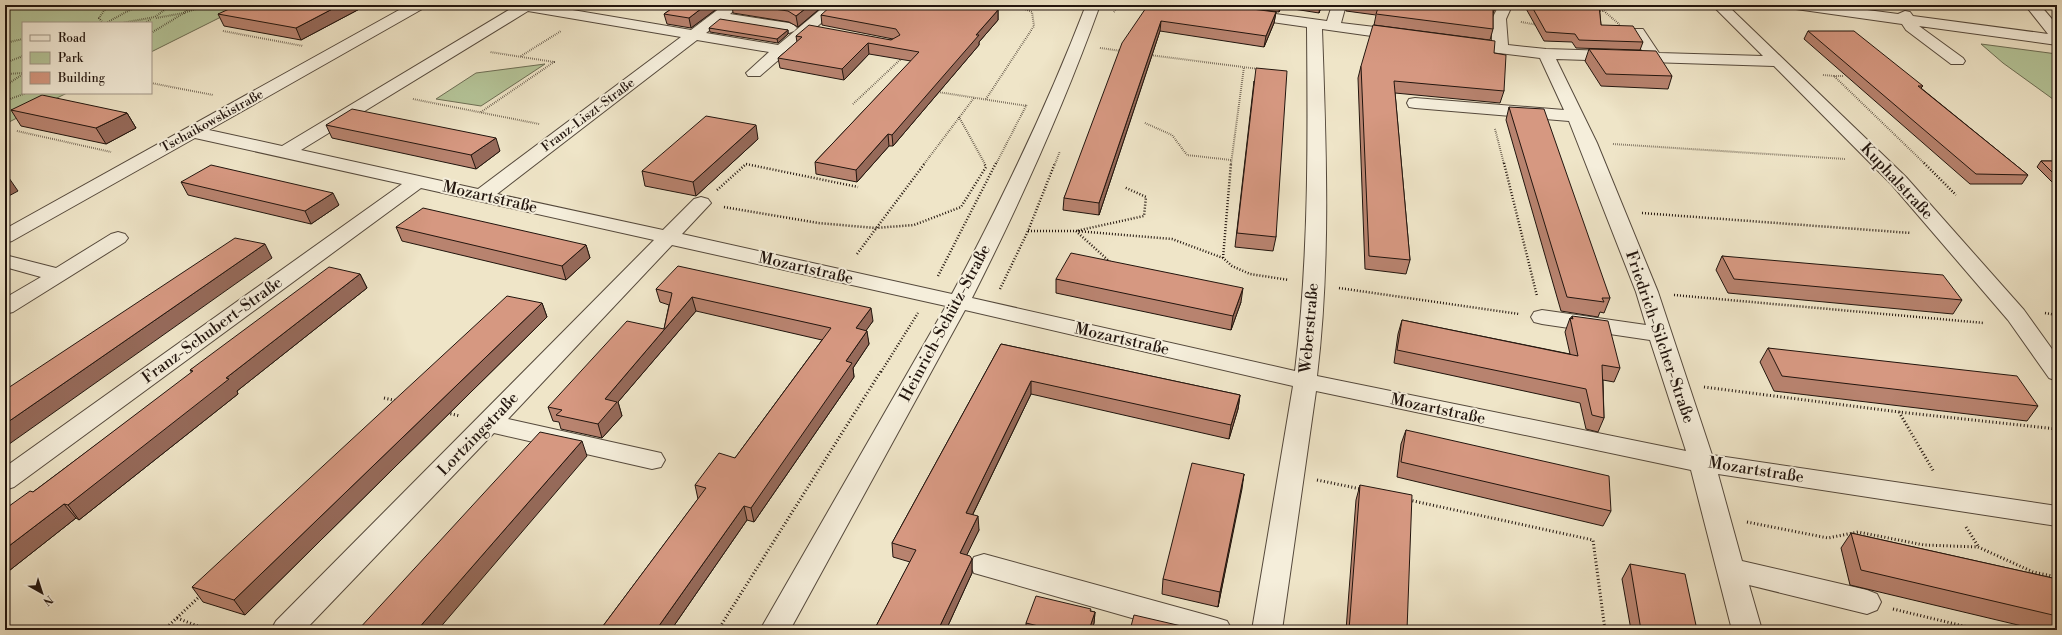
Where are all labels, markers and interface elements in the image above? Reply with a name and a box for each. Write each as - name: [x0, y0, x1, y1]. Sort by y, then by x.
- legend: [22, 22, 152, 94]
- text: Road: [58, 31, 86, 46]
- text: Park: [58, 51, 84, 66]
- text: Building: [57, 71, 106, 86]
- street label: Franz-Liszt-Straße: [538, 74, 638, 155]
- street label: Tschaikowskistraße: [158, 86, 267, 156]
- street label: Kuphalstraße: [1856, 139, 1938, 223]
- street label: Mozartstraße: [441, 176, 539, 218]
- street label: Heinrich-Schütz-Straße: [895, 241, 995, 405]
- street label: Mozartstraße: [757, 247, 855, 289]
- street label: Friedrich-Silcher-Straße: [1621, 248, 1699, 426]
- street label: Franz-Schubert-Straße: [138, 272, 286, 388]
- street label: Weberstraße: [1295, 282, 1323, 375]
- street label: Mozartstraße: [1073, 318, 1171, 360]
- street label: Lortzingstraße: [433, 388, 523, 480]
- street label: Mozartstraße: [1389, 389, 1487, 429]
- street label: Mozartstraße: [1707, 453, 1805, 487]
- north arrow: [22, 573, 62, 613]
- text: N: [40, 592, 55, 608]

